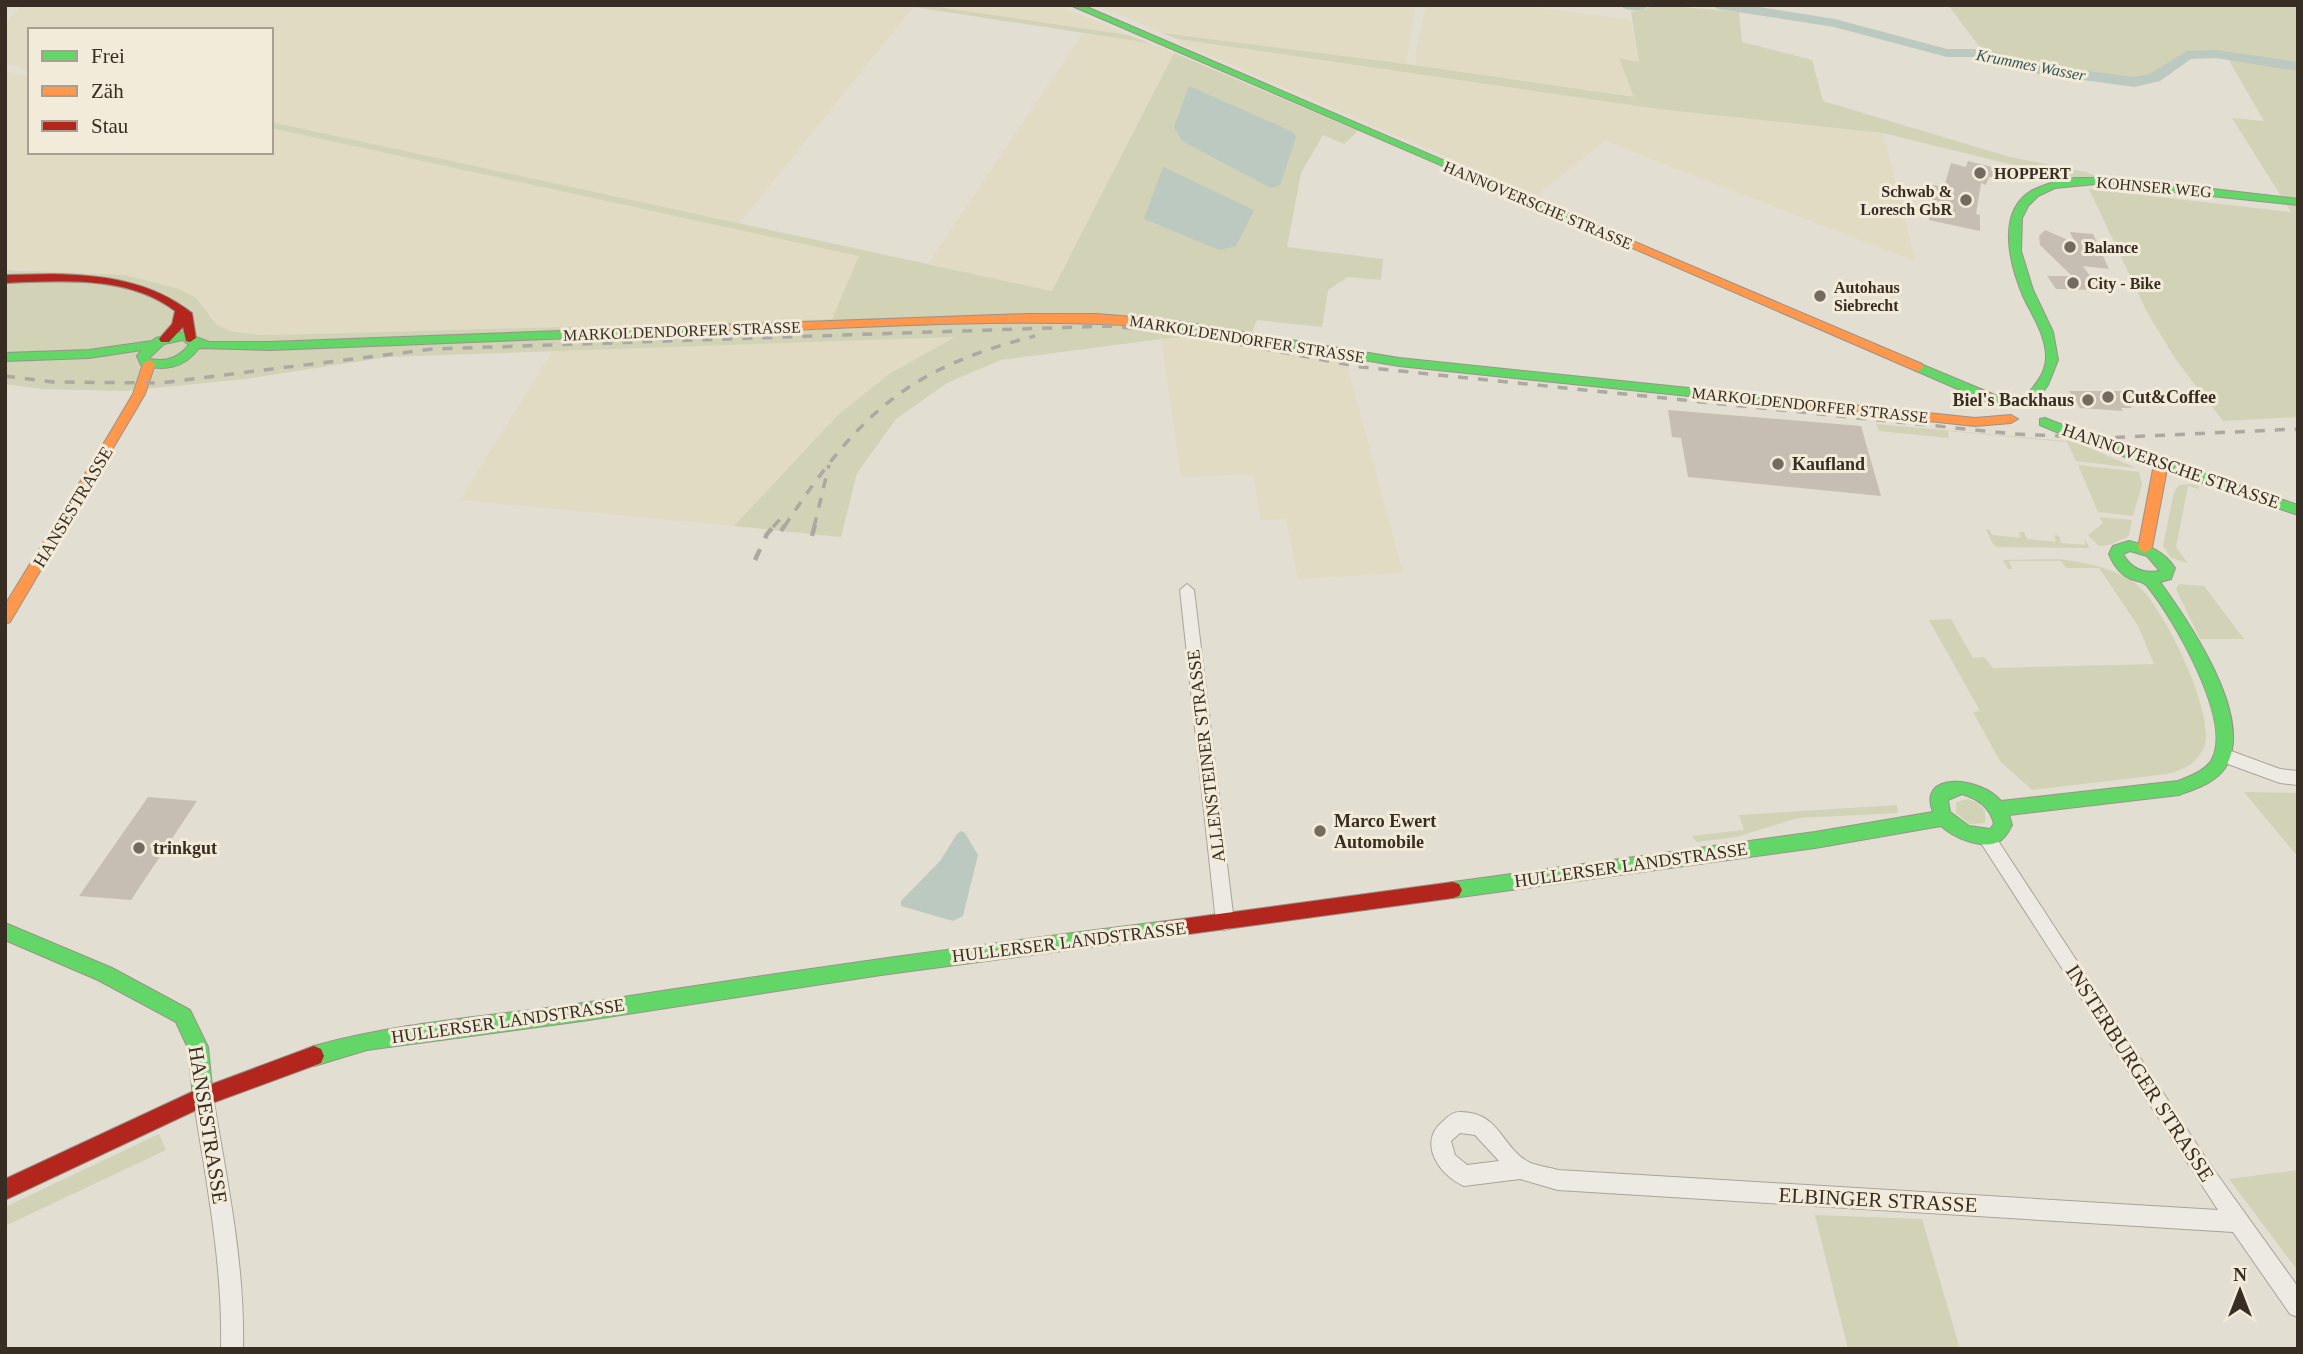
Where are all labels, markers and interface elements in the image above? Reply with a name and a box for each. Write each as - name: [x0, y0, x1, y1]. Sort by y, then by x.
- legend: [28, 28, 273, 154]
- text: Frei: [91, 44, 125, 68]
- water label: Krummes Wasser: [1974, 46, 2088, 84]
- text: Zäh: [91, 79, 124, 103]
- text: Stau: [91, 114, 129, 138]
- street label: HANNOVERSCHE STRASSE: [1441, 157, 1635, 253]
- marker: HOPPERT: [1972, 165, 1988, 181]
- place label: HOPPERT: [1994, 165, 2071, 182]
- street label: KOHNSER WEG: [2096, 173, 2213, 201]
- place label: Schwab & Loresch GbR: [1860, 183, 1952, 218]
- marker: Schwab & Loresch GbR: [1958, 192, 1974, 208]
- marker: Balance: [2062, 239, 2078, 255]
- place label: Balance: [2084, 239, 2138, 256]
- marker: City - Bike: [2065, 275, 2081, 291]
- place label: City - Bike: [2087, 275, 2161, 293]
- place label: Autohaus Siebrecht: [1834, 279, 1900, 314]
- marker: Autohaus Siebrecht: [1812, 288, 1828, 304]
- street label: MARKOLDENDORFER STRASSE: [1128, 312, 1366, 366]
- street label: MARKOLDENDORFER STRASSE: [563, 318, 801, 344]
- street label: MARKOLDENDORFER STRASSE: [1691, 384, 1929, 426]
- place label: Cut&Coffee: [2122, 387, 2216, 407]
- marker: Cut&Coffee: [2100, 389, 2116, 405]
- place label: Biel's Backhaus: [1952, 390, 2074, 410]
- marker: Biel's Backhaus: [2080, 392, 2096, 408]
- street label: HANNOVERSCHE STRASSE: [2060, 419, 2282, 513]
- street label: HANSESTRASSE: [29, 443, 117, 571]
- place label: Kaufland: [1792, 454, 1865, 474]
- marker: Kaufland: [1770, 456, 1786, 472]
- street label: ALLENSTEINER STRASSE: [1183, 648, 1229, 864]
- place label: Marco Ewert Automobile: [1334, 811, 1436, 852]
- marker: Marco Ewert Automobile: [1312, 823, 1328, 839]
- place label: trinkgut: [153, 838, 217, 858]
- street label: HULLERSER LANDSTRASSE: [1513, 839, 1749, 891]
- marker: trinkgut: [131, 840, 147, 856]
- street label: HULLERSER LANDSTRASSE: [951, 918, 1187, 966]
- street label: INSTERBURGER STRASSE: [2061, 960, 2219, 1186]
- street label: HULLERSER LANDSTRASSE: [390, 995, 626, 1047]
- street label: HANSESTRASSE: [184, 1044, 232, 1206]
- street label: ELBINGER STRASSE: [1778, 1183, 1978, 1217]
- north arrow: [2205, 1256, 2275, 1326]
- text: N: [2233, 1264, 2247, 1285]

